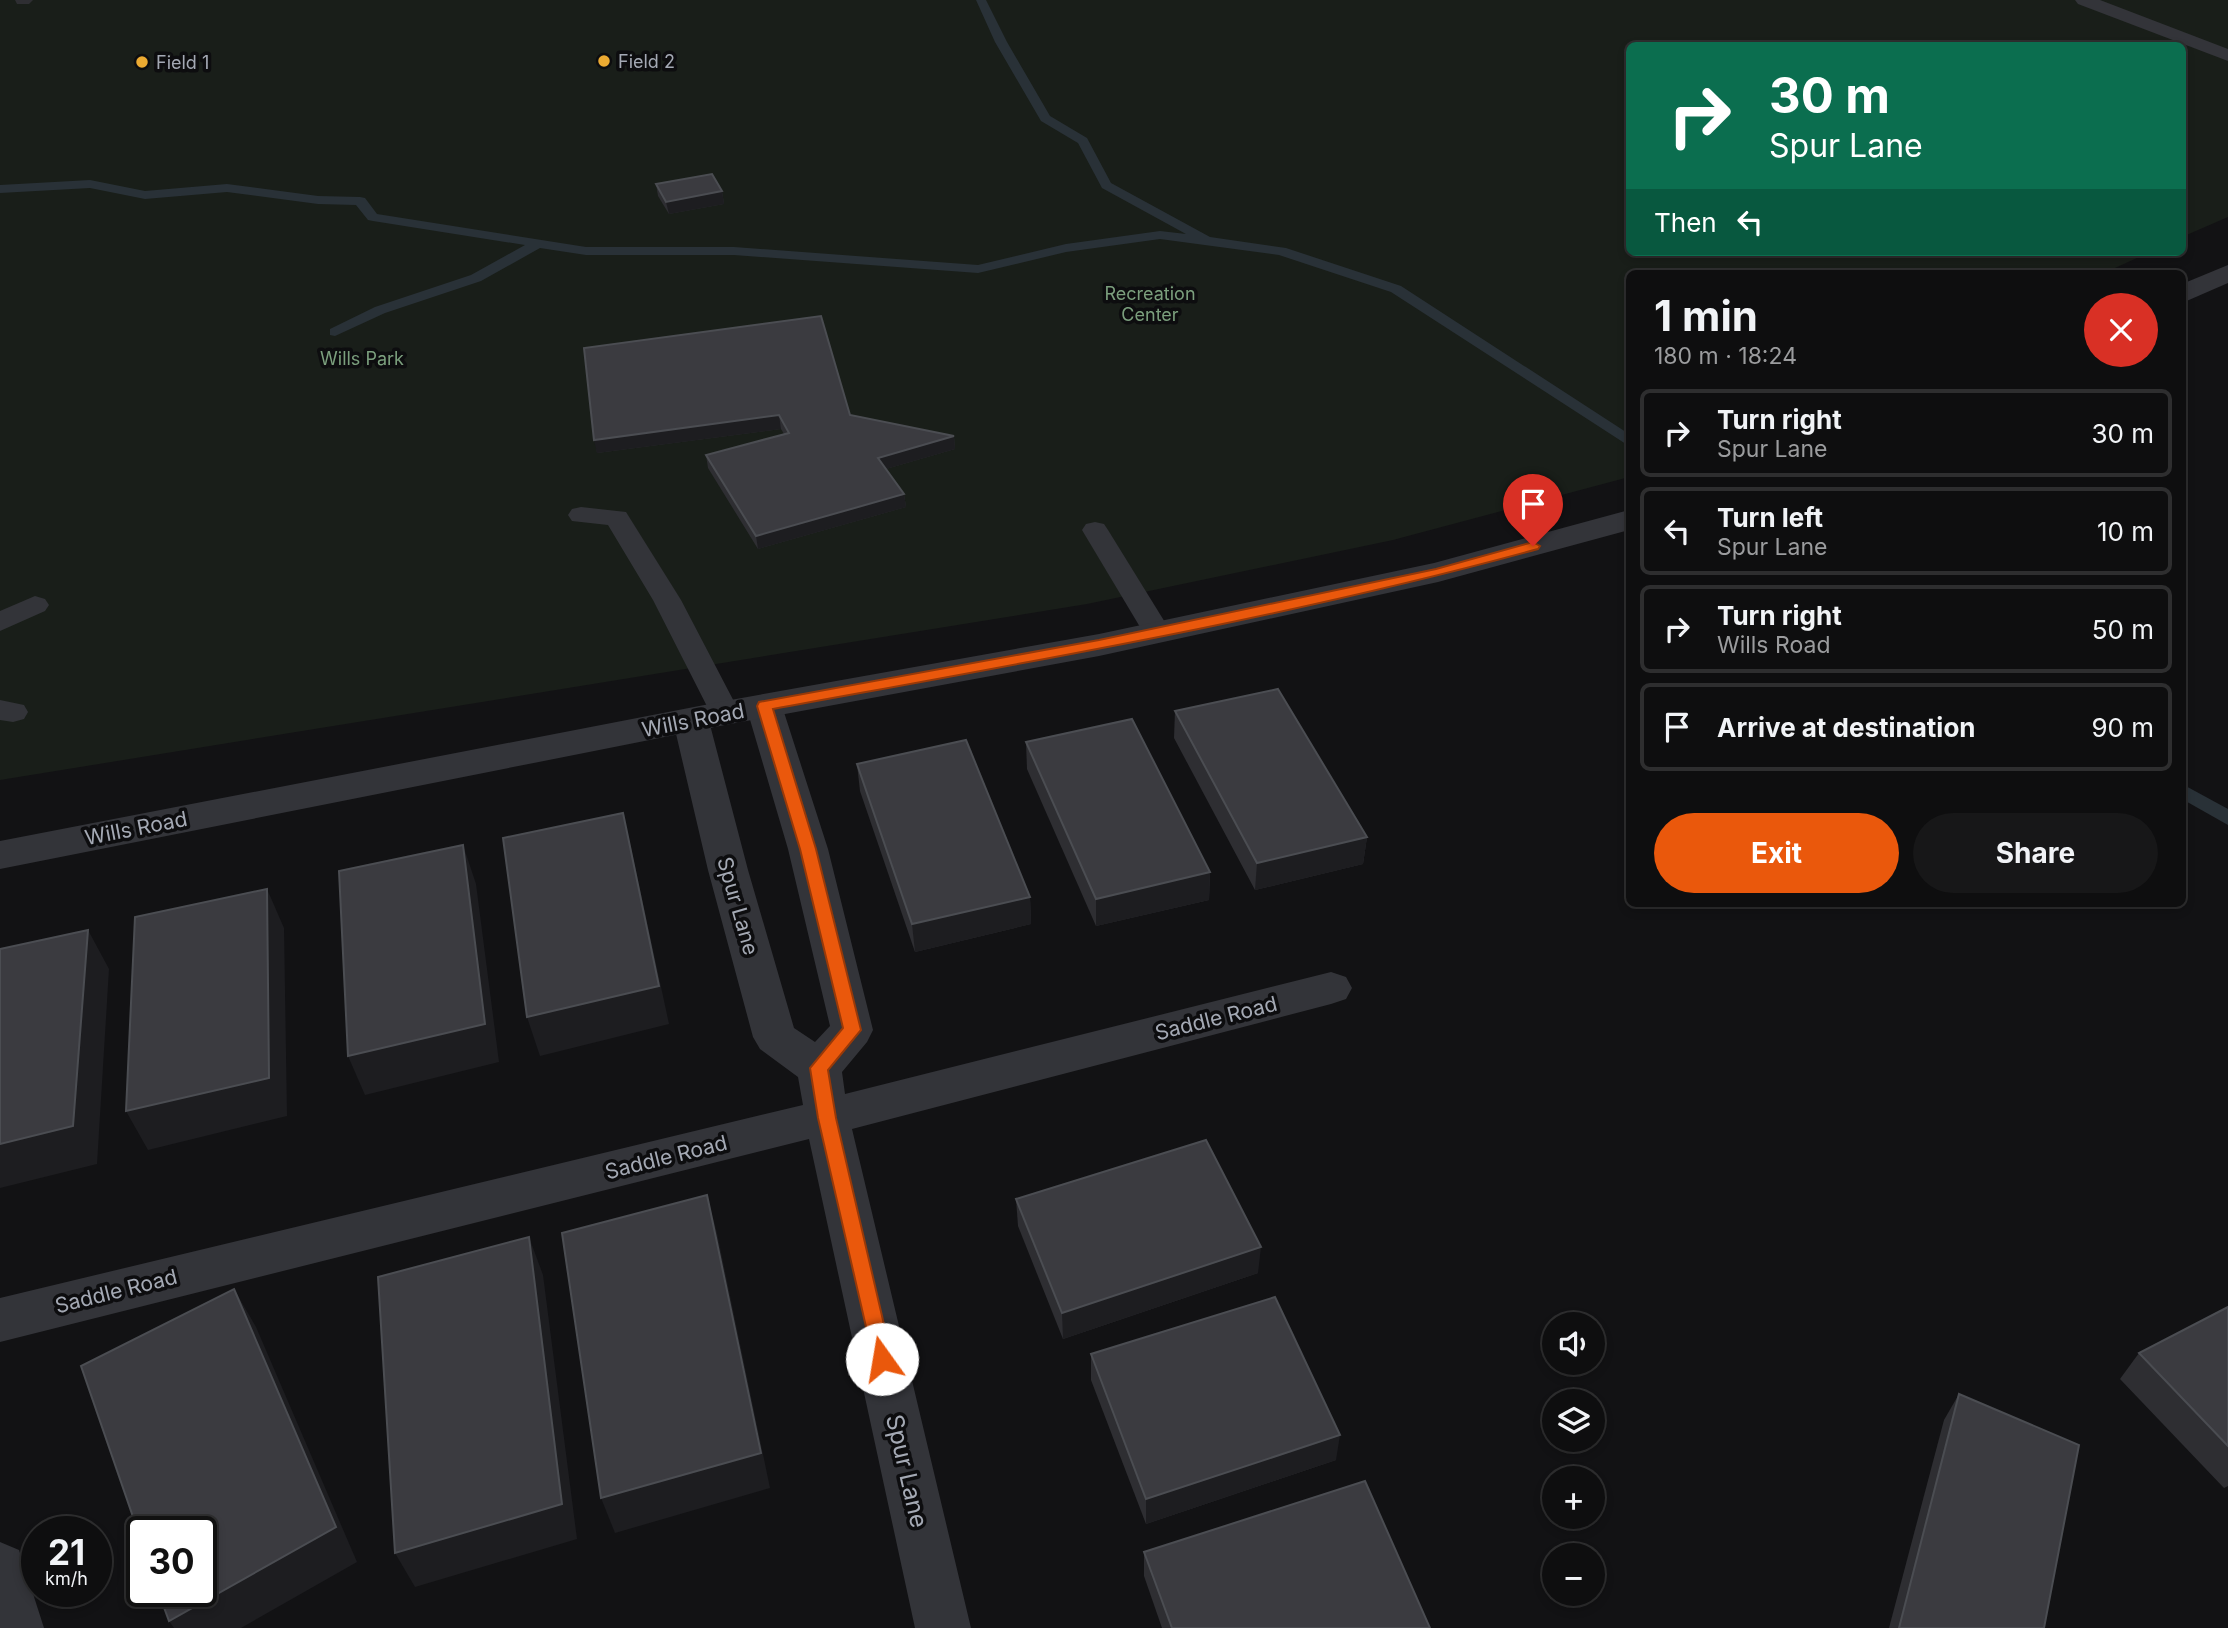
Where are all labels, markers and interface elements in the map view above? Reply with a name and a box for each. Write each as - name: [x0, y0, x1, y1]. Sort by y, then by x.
- place label: Field 2: [618, 51, 675, 72]
- place label: Field 1: [156, 52, 209, 73]
- marker: Field 2: [596, 53, 612, 69]
- marker: Field 1: [134, 54, 150, 70]
- text: 30 m: [1769, 66, 1890, 125]
- icon: right: [1654, 70, 1745, 161]
- text: Spur Lane: [1769, 126, 1923, 165]
- icon: left: [1731, 203, 1769, 241]
- text: Then: [1654, 207, 1717, 238]
- park label: Recreation Center: [1104, 283, 1196, 325]
- text: 1 min: [1654, 290, 1758, 341]
- button: close: [2084, 293, 2158, 367]
- text: 180 m · 18:24: [1654, 342, 1797, 370]
- park label: Wills Park: [320, 348, 404, 369]
- text: Turn right: [1717, 404, 1842, 435]
- icon: right: [1658, 414, 1696, 452]
- text: 30 m: [2091, 418, 2154, 449]
- text: Spur Lane: [1717, 435, 1828, 463]
- pin: [1503, 474, 1563, 546]
- icon: arrive: [1514, 485, 1552, 523]
- text: Turn left: [1717, 502, 1823, 533]
- icon: left: [1658, 512, 1696, 550]
- text: 10 m: [2097, 516, 2154, 547]
- text: Spur Lane: [1717, 533, 1828, 561]
- text: Turn right: [1717, 600, 1842, 631]
- icon: right: [1658, 610, 1696, 648]
- text: 50 m: [2092, 614, 2154, 645]
- text: Wills Road: [1717, 631, 1830, 659]
- street label: Wills Road: [640, 698, 746, 742]
- icon: arrive: [1658, 708, 1696, 746]
- text: Arrive at destination: [1717, 712, 1976, 743]
- text: 90 m: [2091, 712, 2154, 743]
- street label: Wills Road: [83, 806, 189, 850]
- button: Exit: [1654, 813, 1899, 893]
- button: Share: [1913, 813, 2158, 893]
- street label: Spur Lane: [712, 854, 764, 958]
- street label: Saddle Road: [1152, 991, 1280, 1045]
- street label: Saddle Road: [602, 1130, 730, 1184]
- street label: Saddle Road: [52, 1264, 180, 1318]
- map controls: [1542, 1312, 1605, 1606]
- button: sound: [1542, 1312, 1605, 1375]
- position arrow: [845, 1322, 919, 1396]
- button: layers: [1542, 1389, 1605, 1452]
- street label: Spur Lane: [880, 1412, 934, 1530]
- button: +: [1542, 1466, 1605, 1529]
- speed limit sign: 30: [126, 1516, 217, 1607]
- text: 21: [48, 1531, 85, 1573]
- button: −: [1542, 1543, 1605, 1606]
- text: km/h: [45, 1568, 88, 1589]

